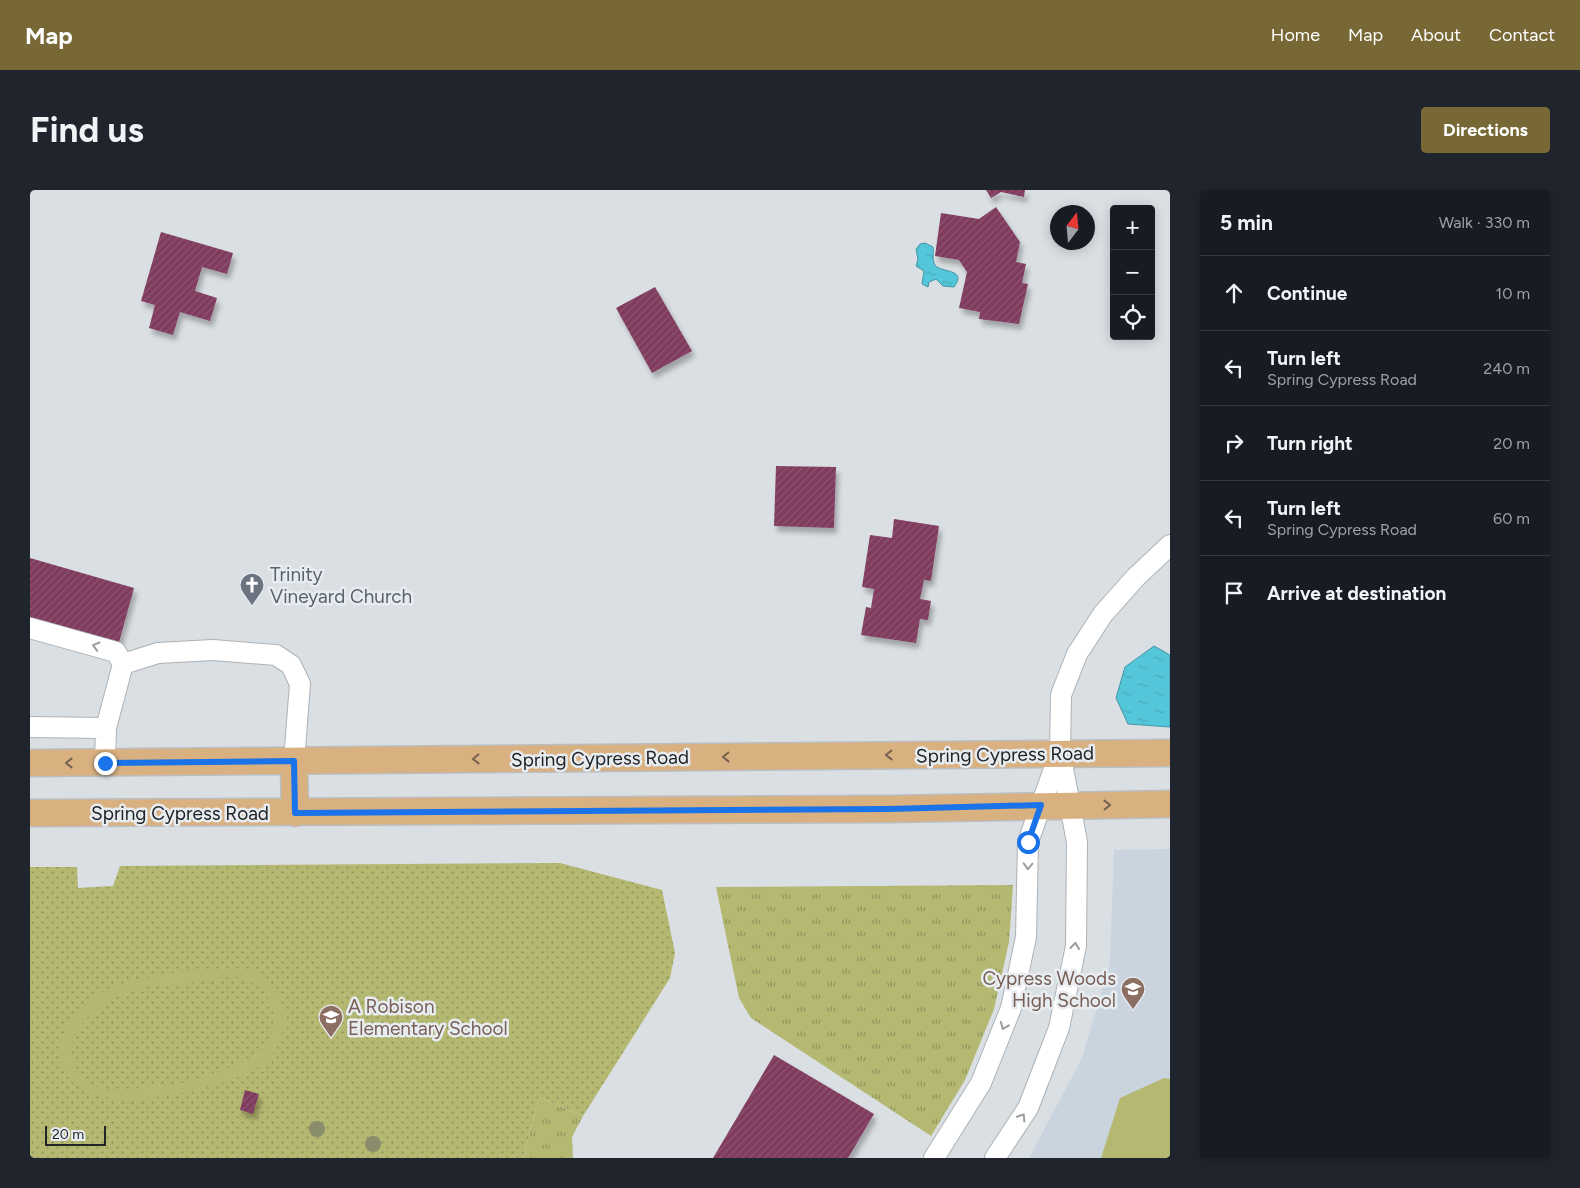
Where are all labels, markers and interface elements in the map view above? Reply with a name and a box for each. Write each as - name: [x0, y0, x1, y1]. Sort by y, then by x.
- text: Map: [25, 21, 73, 50]
- text: Home: [1271, 24, 1320, 46]
- text: Map: [1348, 24, 1383, 46]
- text: About: [1411, 24, 1461, 46]
- text: Contact: [1489, 24, 1555, 46]
- button: Directions: [1421, 107, 1550, 153]
- text: Find us: [30, 109, 144, 151]
- north arrow: [1050, 205, 1095, 250]
- map controls: [1110, 205, 1155, 340]
- button: +: [1110, 205, 1155, 250]
- text: 5 min: [1220, 210, 1273, 235]
- text: Walk · 330 m: [1439, 213, 1530, 232]
- button: −: [1110, 250, 1155, 295]
- icon: ahead: [1220, 279, 1248, 307]
- text: Continue: [1267, 282, 1347, 305]
- text: 10 m: [1496, 284, 1530, 303]
- button: locate: [1110, 295, 1155, 340]
- text: Turn left: [1267, 347, 1341, 370]
- icon: left: [1220, 354, 1248, 382]
- text: 240 m: [1483, 359, 1530, 378]
- text: Spring Cypress Road: [1267, 370, 1417, 389]
- icon: right: [1220, 429, 1248, 457]
- text: Turn right: [1267, 432, 1353, 455]
- text: 20 m: [1493, 434, 1530, 453]
- text: Turn left: [1267, 497, 1341, 520]
- icon: left: [1220, 504, 1248, 532]
- text: 60 m: [1493, 509, 1530, 528]
- text: Spring Cypress Road: [1267, 520, 1417, 539]
- place label: Trinity Vineyard Church: [270, 563, 412, 608]
- church icon: Trinity Vineyard Church: [239, 572, 265, 606]
- icon: arrive: [1220, 579, 1248, 607]
- text: Arrive at destination: [1267, 582, 1446, 605]
- one-way arrow: [93, 642, 101, 652]
- street label: Spring Cypress Road: [916, 741, 1094, 768]
- street label: Spring Cypress Road: [511, 745, 689, 772]
- one-way arrow: [885, 750, 892, 760]
- route end: [94, 752, 117, 775]
- one-way arrow: [722, 752, 730, 762]
- one-way arrow: [472, 754, 480, 765]
- one-way arrow: [65, 758, 72, 768]
- one-way arrow: [1104, 800, 1111, 810]
- street label: Spring Cypress Road: [91, 802, 269, 825]
- route start: [1017, 831, 1040, 854]
- one-way arrow: [1022, 863, 1033, 871]
- one-way arrow: [1069, 942, 1080, 950]
- place label: Cypress Woods High School: [982, 967, 1116, 1012]
- school or university icon: Cypress Woods High School: [1120, 976, 1146, 1010]
- place label: A Robison Elementary School: [348, 995, 508, 1040]
- school or university icon: A Robison Elementary School: [318, 1004, 344, 1038]
- one-way arrow: [1000, 1021, 1010, 1030]
- one-way arrow: [1015, 1113, 1025, 1122]
- scale bar: [45, 1123, 106, 1146]
- text: 20 m: [52, 1126, 84, 1143]

